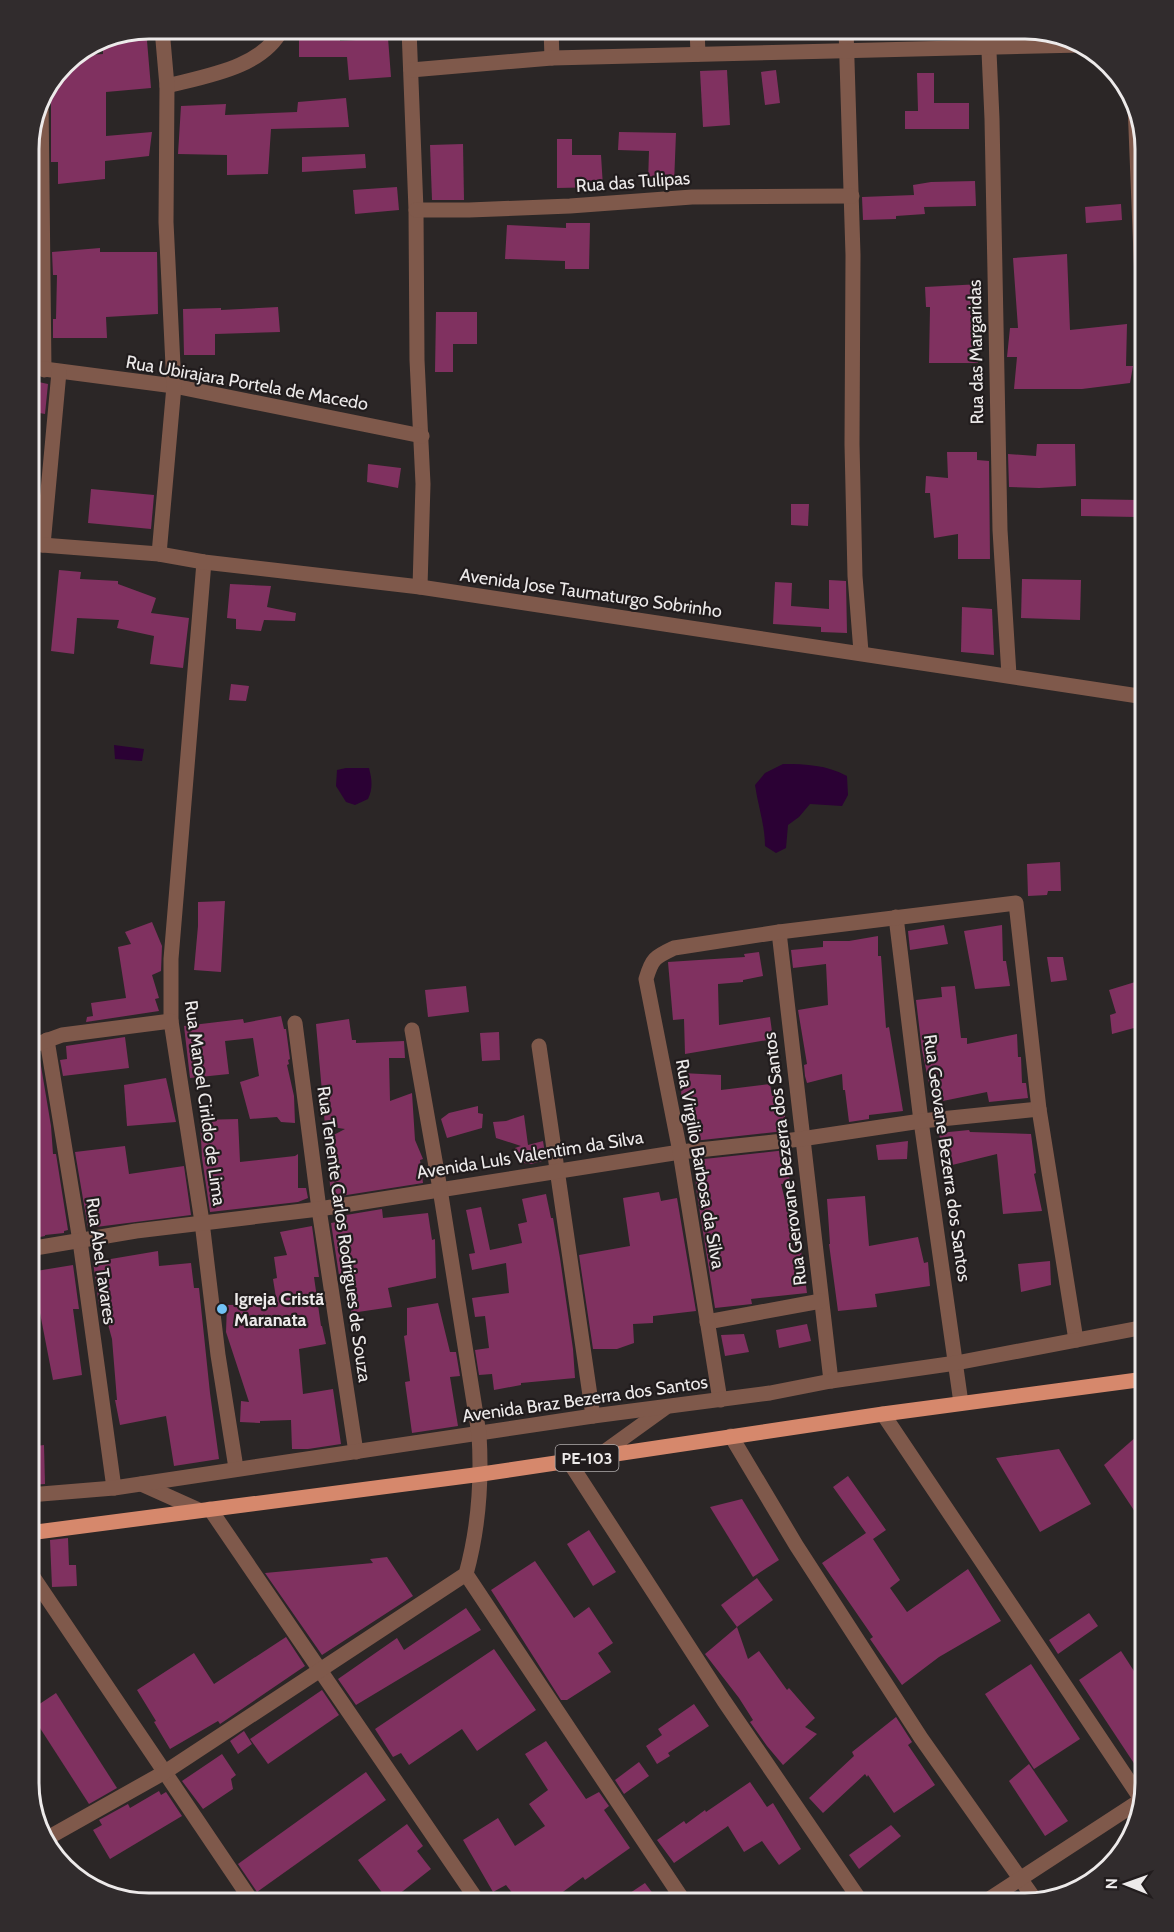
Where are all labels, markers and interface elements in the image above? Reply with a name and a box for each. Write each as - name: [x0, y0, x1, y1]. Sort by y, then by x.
- street label: Rua das Tulipas: [575, 167, 691, 197]
- street label: Rua das Margaridas: [964, 279, 988, 425]
- street label: Rua Ubirajara Portela de Macedo: [124, 351, 370, 415]
- street label: Avenida Jose Taumaturgo Sobrinho: [459, 564, 723, 622]
- street label: Rua Manoel Cirildo de Lima: [180, 999, 230, 1207]
- street label: Rua Gerovane Bezerra dos Santos: [759, 1031, 811, 1287]
- street label: Rua Geovane Bezerra dos Santos: [919, 1033, 975, 1283]
- street label: Rua Virgilio Barbosa da Silva: [671, 1057, 729, 1271]
- street label: Rua Tenente Carlos Rodrigues de Souza: [312, 1085, 376, 1384]
- street label: Avenida LuIs Valentim da Silva: [415, 1126, 645, 1184]
- street label: Rua Abel Tavares: [81, 1196, 121, 1326]
- place label: Igreja Cristã Maranata: [234, 1288, 324, 1331]
- marker: Igreja Cristã Maranata: [215, 1302, 229, 1316]
- street label: Avenida Braz Bezerra dos Santos: [461, 1371, 709, 1427]
- road number: PE-103: [556, 1445, 618, 1471]
- north arrow: [1096, 1854, 1156, 1914]
- text: N: [1102, 1878, 1121, 1890]

